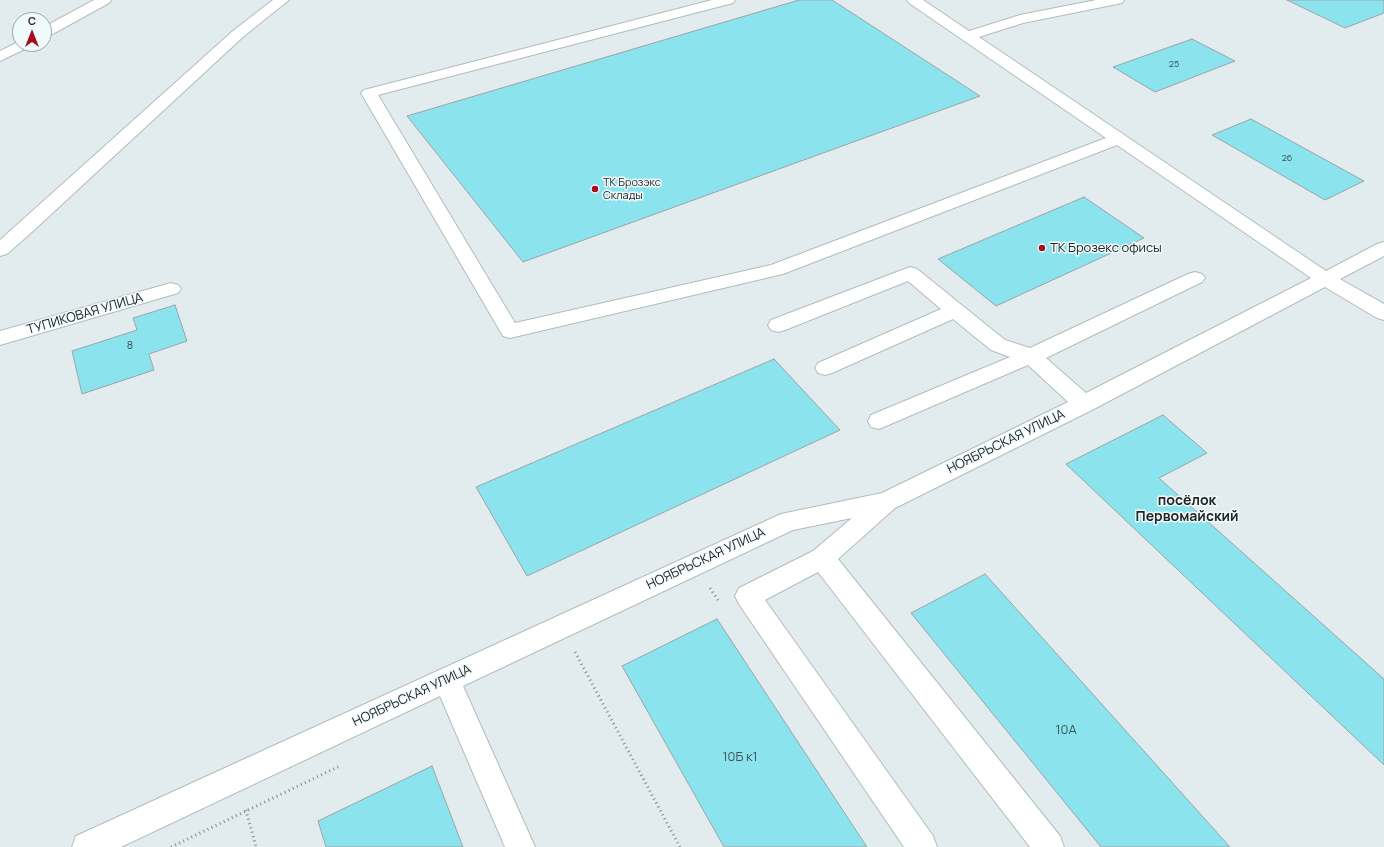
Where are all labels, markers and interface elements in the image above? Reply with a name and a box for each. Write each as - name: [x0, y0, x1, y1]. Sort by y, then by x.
- north arrow: [12, 12, 52, 52]
- text: С: [28, 13, 36, 28]
- house number: 25: [1169, 59, 1179, 69]
- house number: 26: [1282, 153, 1292, 163]
- place label: ТК Брозэкс Склады: [603, 176, 661, 202]
- marker: ТК Брозэкс Склады: [590, 184, 600, 194]
- place label: ТК Брозекс офисы: [1050, 240, 1162, 256]
- marker: ТК Брозекс офисы: [1037, 243, 1047, 253]
- street label: ТУПИКОВАЯ УЛИЦА: [25, 290, 145, 338]
- house number: 8: [127, 339, 133, 353]
- street label: НОЯБРЬСКАЯ УЛИЦА: [945, 407, 1067, 477]
- district label: посёлок Первомайский: [1136, 493, 1238, 526]
- street label: НОЯБРЬСКАЯ УЛИЦА: [644, 525, 768, 593]
- street label: НОЯБРЬСКАЯ УЛИЦА: [350, 662, 474, 730]
- house number: 10А: [1055, 722, 1077, 738]
- house number: 10Б к1: [723, 749, 757, 765]

